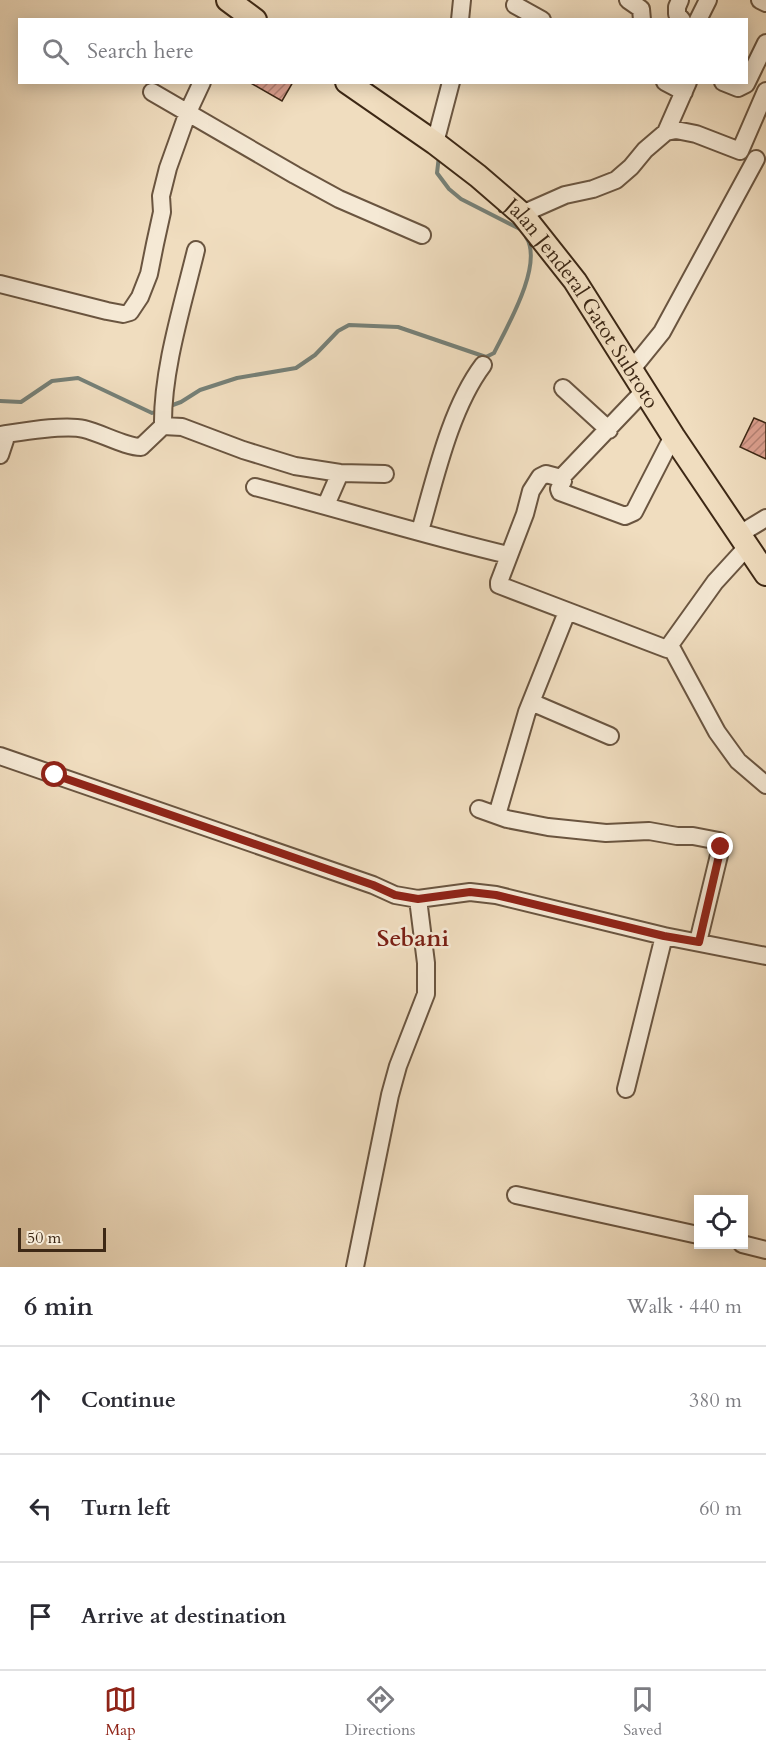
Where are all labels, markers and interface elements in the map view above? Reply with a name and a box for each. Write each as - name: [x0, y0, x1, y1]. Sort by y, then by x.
- search box: [18, 18, 748, 84]
- icon: search: [39, 35, 72, 68]
- text: Search here: [87, 36, 194, 66]
- street label: Jalan Jenderal Gatot Subroto: [496, 190, 666, 414]
- route start: [41, 761, 67, 787]
- route end: [707, 833, 733, 859]
- district label: Sebani: [377, 922, 450, 955]
- map controls: [694, 1195, 748, 1249]
- button: locate: [694, 1195, 748, 1249]
- scale bar: [18, 1225, 106, 1252]
- text: 50 m: [27, 1227, 61, 1249]
- text: 6 min: [24, 1289, 93, 1324]
- text: Walk · 440 m: [627, 1293, 742, 1320]
- icon: ahead: [24, 1384, 57, 1417]
- text: Continue: [81, 1385, 176, 1415]
- text: 380 m: [689, 1387, 742, 1414]
- icon: left: [24, 1492, 57, 1525]
- text: Turn left: [81, 1493, 170, 1523]
- text: 60 m: [699, 1495, 742, 1522]
- icon: arrive: [24, 1600, 57, 1633]
- text: Arrive at destination: [81, 1601, 286, 1631]
- tab: Map: [104, 1683, 137, 1741]
- tab: Directions: [345, 1683, 415, 1741]
- tab: Saved: [623, 1683, 662, 1741]

